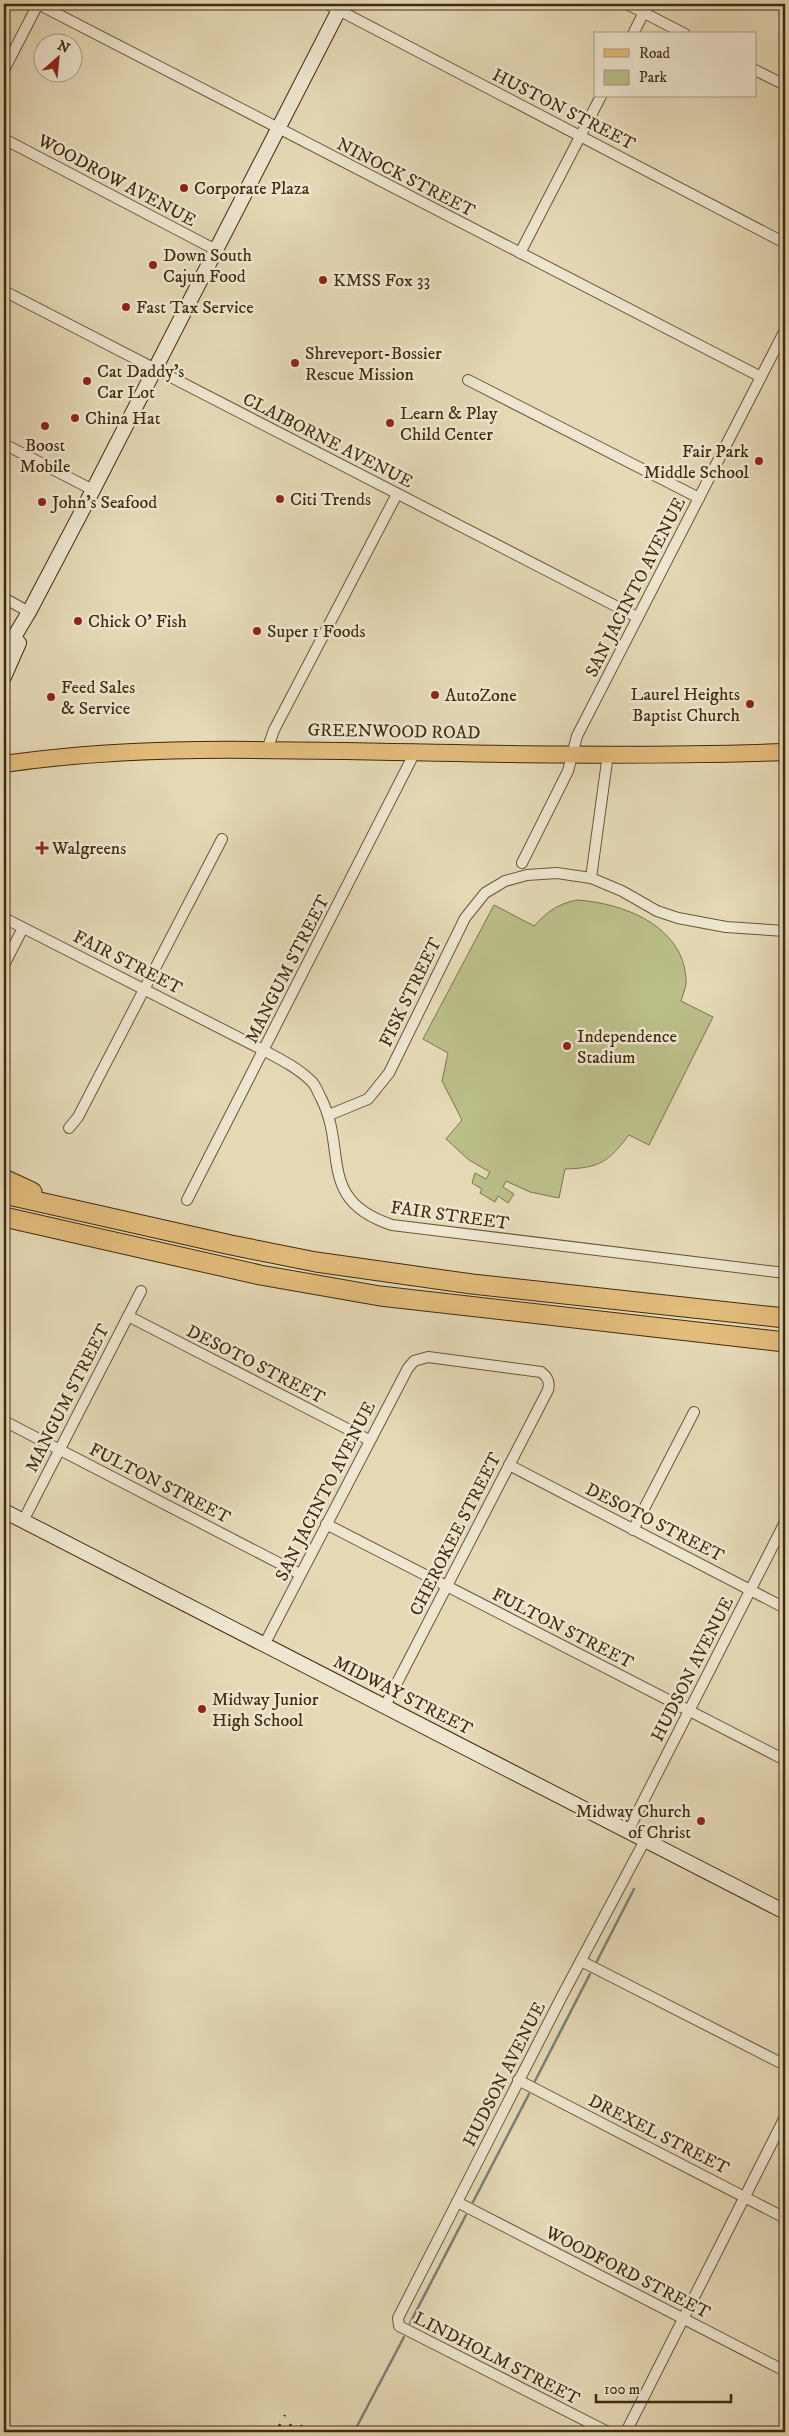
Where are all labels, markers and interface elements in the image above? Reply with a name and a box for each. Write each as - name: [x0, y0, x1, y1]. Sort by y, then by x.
- north arrow: [32, 32, 82, 82]
- legend: [594, 32, 756, 98]
- text: N: [54, 37, 73, 58]
- text: Road: [639, 44, 671, 63]
- street label: HUSTON STREET: [488, 64, 639, 156]
- text: Park: [639, 68, 668, 87]
- street label: WOODROW AVENUE: [33, 129, 200, 232]
- street label: NINOCK STREET: [333, 134, 479, 222]
- place label: Corporate Plaza: [194, 178, 310, 200]
- marker: Corporate Plaza: [178, 182, 190, 194]
- place label: Down South Cajun Food: [163, 245, 253, 288]
- marker: Down South Cajun Food: [147, 259, 159, 271]
- place label: KMSS Fox 33: [333, 270, 430, 292]
- marker: KMSS Fox 33: [317, 274, 329, 286]
- place label: Fast Tax Service: [136, 297, 254, 319]
- marker: Fast Tax Service: [120, 301, 132, 313]
- place label: Shreveport-Bossier Rescue Mission: [305, 343, 442, 386]
- marker: Shreveport-Bossier Rescue Mission: [289, 357, 301, 369]
- place label: Cat Daddy's Car Lot: [97, 361, 184, 404]
- marker: Cat Daddy's Car Lot: [81, 375, 93, 387]
- street label: CLAIBORNE AVENUE: [239, 388, 417, 493]
- place label: Learn & Play Child Center: [400, 403, 498, 446]
- place label: China Hat: [85, 408, 161, 430]
- marker: China Hat: [69, 412, 81, 424]
- marker: Learn & Play Child Center: [384, 417, 396, 429]
- marker: Boost Mobile: [39, 420, 51, 432]
- place label: Boost Mobile: [20, 435, 70, 478]
- place label: Fair Park Middle School: [644, 441, 750, 484]
- marker: Fair Park Middle School: [753, 455, 765, 467]
- place label: Citi Trends: [290, 489, 371, 511]
- place label: John's Seafood: [50, 492, 157, 514]
- marker: Citi Trends: [274, 493, 286, 505]
- street label: SAN JACINTO AVENUE: [581, 494, 691, 681]
- marker: John's Seafood: [36, 496, 48, 508]
- place label: Chick O' Fish: [88, 611, 187, 633]
- marker: Chick O' Fish: [72, 615, 84, 627]
- place label: Super 1 Foods: [267, 621, 366, 643]
- marker: Super 1 Foods: [251, 625, 263, 637]
- place label: Feed Sales & Service: [61, 677, 135, 720]
- place label: Laurel Heights Baptist Church: [630, 684, 741, 727]
- place label: AutoZone: [445, 685, 517, 707]
- marker: AutoZone: [429, 689, 441, 701]
- marker: Feed Sales & Service: [45, 691, 57, 703]
- marker: Laurel Heights Baptist Church: [744, 698, 756, 710]
- street label: GREENWOOD ROAD: [307, 719, 481, 745]
- place label: Walgreens: [51, 838, 126, 860]
- marker: Walgreens: [36, 842, 48, 854]
- street label: MANGUM STREET: [241, 891, 335, 1047]
- street label: FAIR STREET: [69, 926, 186, 1000]
- street label: FISK STREET: [375, 934, 447, 1051]
- place label: Independence Stadium: [577, 1026, 677, 1069]
- marker: Independence Stadium: [561, 1040, 573, 1052]
- street label: FAIR STREET: [389, 1197, 511, 1235]
- street label: MANGUM STREET: [21, 1320, 115, 1476]
- street label: DESOTO STREET: [183, 1320, 329, 1409]
- street label: SAN JACINTO AVENUE: [271, 1398, 381, 1585]
- street label: FULTON STREET: [85, 1439, 234, 1529]
- street label: CHEROKEE STREET: [405, 1449, 507, 1620]
- street label: DESOTO STREET: [582, 1478, 728, 1567]
- street label: FULTON STREET: [488, 1584, 637, 1674]
- street label: HUDSON AVENUE: [647, 1593, 739, 1746]
- street label: MIDWAY STREET: [329, 1651, 476, 1741]
- place label: Midway Junior High School: [212, 1689, 319, 1732]
- marker: Midway Junior High School: [196, 1703, 208, 1715]
- place label: Midway Church of Christ: [576, 1801, 692, 1844]
- marker: Midway Church of Christ: [695, 1815, 707, 1827]
- street label: HUDSON AVENUE: [459, 1998, 551, 2151]
- street label: DREXEL STREET: [585, 2090, 733, 2180]
- street label: WOODFORD STREET: [541, 2221, 714, 2324]
- street label: LINDHOLM STREET: [410, 2307, 584, 2410]
- scale bar: [596, 2371, 732, 2403]
- text: 100 m: [604, 2380, 640, 2399]

